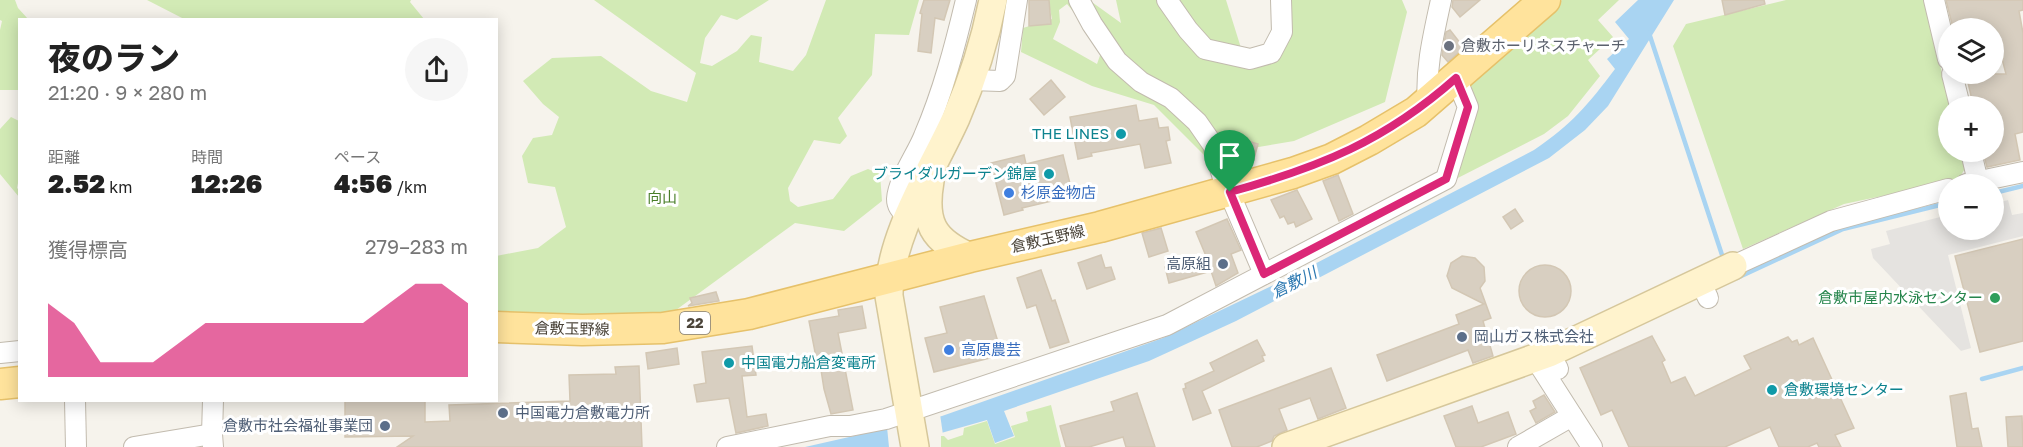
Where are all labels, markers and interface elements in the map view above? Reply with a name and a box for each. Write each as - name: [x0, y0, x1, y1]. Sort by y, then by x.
- map controls: [1938, 18, 2004, 240]
- button: layers: [1938, 18, 2004, 84]
- place label: 倉敷ホーリネスチャーチ: [1461, 36, 1626, 54]
- text: 夜のラン: [48, 38, 180, 77]
- button: share: [405, 38, 468, 101]
- marker: 倉敷ホーリネスチャーチ: [1442, 39, 1456, 53]
- text: 21:20 · 9 × 280 m: [48, 80, 207, 104]
- button: +: [1938, 96, 2004, 162]
- place label: THE LINES: [1032, 124, 1109, 142]
- marker: THE LINES: [1114, 127, 1128, 141]
- pin: [1204, 130, 1255, 192]
- icon: arrive: [1213, 139, 1246, 172]
- text: 距離: [48, 147, 80, 167]
- text: 時間: [191, 147, 223, 167]
- text: ペース: [334, 147, 381, 167]
- place label: ブライダルガーデン錦屋: [873, 164, 1037, 182]
- marker: ブライダルガーデン錦屋: [1042, 167, 1056, 181]
- text: 2.52: [48, 168, 105, 199]
- text: 12:26: [191, 168, 262, 199]
- text: 4:56: [334, 168, 392, 199]
- button: −: [1938, 174, 2004, 240]
- text: km: [105, 177, 132, 197]
- text: /km: [392, 177, 427, 197]
- place label: 杉原金物店: [1021, 183, 1096, 201]
- marker: 杉原金物店: [1002, 186, 1016, 200]
- park label: 向山: [647, 188, 677, 206]
- street label: 倉敷玉野線: [1009, 221, 1086, 255]
- text: 279–283 m: [365, 234, 468, 258]
- text: 獲得標高: [48, 237, 128, 261]
- place label: 高原組: [1166, 254, 1211, 272]
- marker: 高原組: [1216, 257, 1230, 271]
- water label: 倉敷川: [1268, 261, 1322, 302]
- place label: 倉敷市屋内水泳センター: [1818, 288, 1983, 306]
- marker: 倉敷市屋内水泳センター: [1988, 291, 2002, 305]
- road number: 22: [680, 312, 710, 334]
- street label: 倉敷玉野線: [534, 318, 610, 338]
- place label: 岡山ガス株式会社: [1474, 327, 1594, 345]
- marker: 岡山ガス株式会社: [1455, 330, 1469, 344]
- place label: 高原農芸: [961, 340, 1021, 358]
- marker: 高原農芸: [942, 343, 956, 357]
- place label: 中国電力船倉変電所: [741, 353, 876, 371]
- marker: 中国電力船倉変電所: [722, 356, 736, 370]
- place label: 倉敷環境センター: [1784, 380, 1904, 398]
- marker: 倉敷環境センター: [1765, 383, 1779, 397]
- place label: 中国電力倉敷電力所: [515, 403, 650, 421]
- marker: 中国電力倉敷電力所: [496, 406, 510, 420]
- place label: 倉敷市社会福祉事業団: [223, 416, 373, 434]
- marker: 倉敷市社会福祉事業団: [378, 419, 392, 433]

